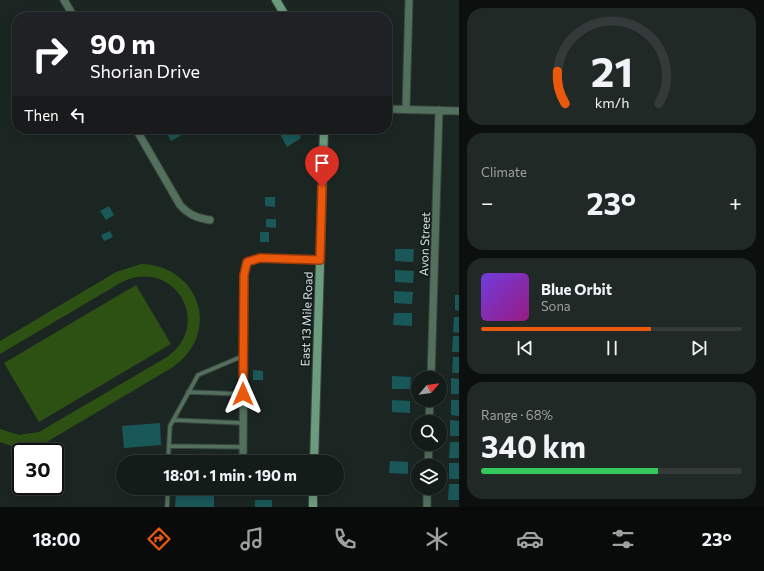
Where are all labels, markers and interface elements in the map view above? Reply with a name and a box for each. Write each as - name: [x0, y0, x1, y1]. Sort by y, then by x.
- text: 90 m: [90, 26, 156, 60]
- icon: right: [24, 28, 76, 80]
- text: 21: [590, 45, 633, 96]
- text: Shorian Drive: [90, 60, 200, 82]
- text: km/h: [594, 93, 629, 111]
- icon: left: [67, 104, 89, 126]
- text: Then: [24, 106, 59, 124]
- pin: [305, 146, 339, 187]
- icon: arrive: [311, 152, 333, 174]
- text: Climate: [481, 164, 527, 180]
- text: 23°: [587, 184, 636, 221]
- text: −: [481, 189, 494, 216]
- text: +: [729, 189, 742, 216]
- street label: Avon Street: [416, 212, 432, 276]
- street label: East 13 Mile Road: [297, 271, 315, 367]
- text: Blue Orbit: [541, 280, 612, 298]
- text: Sona: [541, 298, 571, 314]
- icon: previous: [514, 337, 536, 359]
- icon: pause: [601, 337, 623, 359]
- icon: next: [688, 337, 710, 359]
- north arrow: [411, 371, 447, 407]
- map controls: [411, 371, 447, 495]
- position arrow: [222, 373, 264, 415]
- text: Range · 68%: [481, 407, 553, 423]
- button: search: [411, 415, 447, 451]
- text: 340 km: [481, 427, 586, 464]
- speed limit sign: 30: [12, 443, 64, 495]
- button: layers: [411, 459, 447, 495]
- text: 18:01 · 1 min · 190 m: [163, 466, 297, 484]
- icon: directions: [145, 525, 173, 553]
- icon: music: [238, 525, 266, 553]
- icon: phone: [331, 525, 359, 553]
- icon: climate: [423, 525, 451, 553]
- icon: car: [516, 525, 544, 553]
- icon: filters: [609, 525, 637, 553]
- text: 18:00: [32, 528, 80, 550]
- text: 23°: [702, 528, 732, 550]

